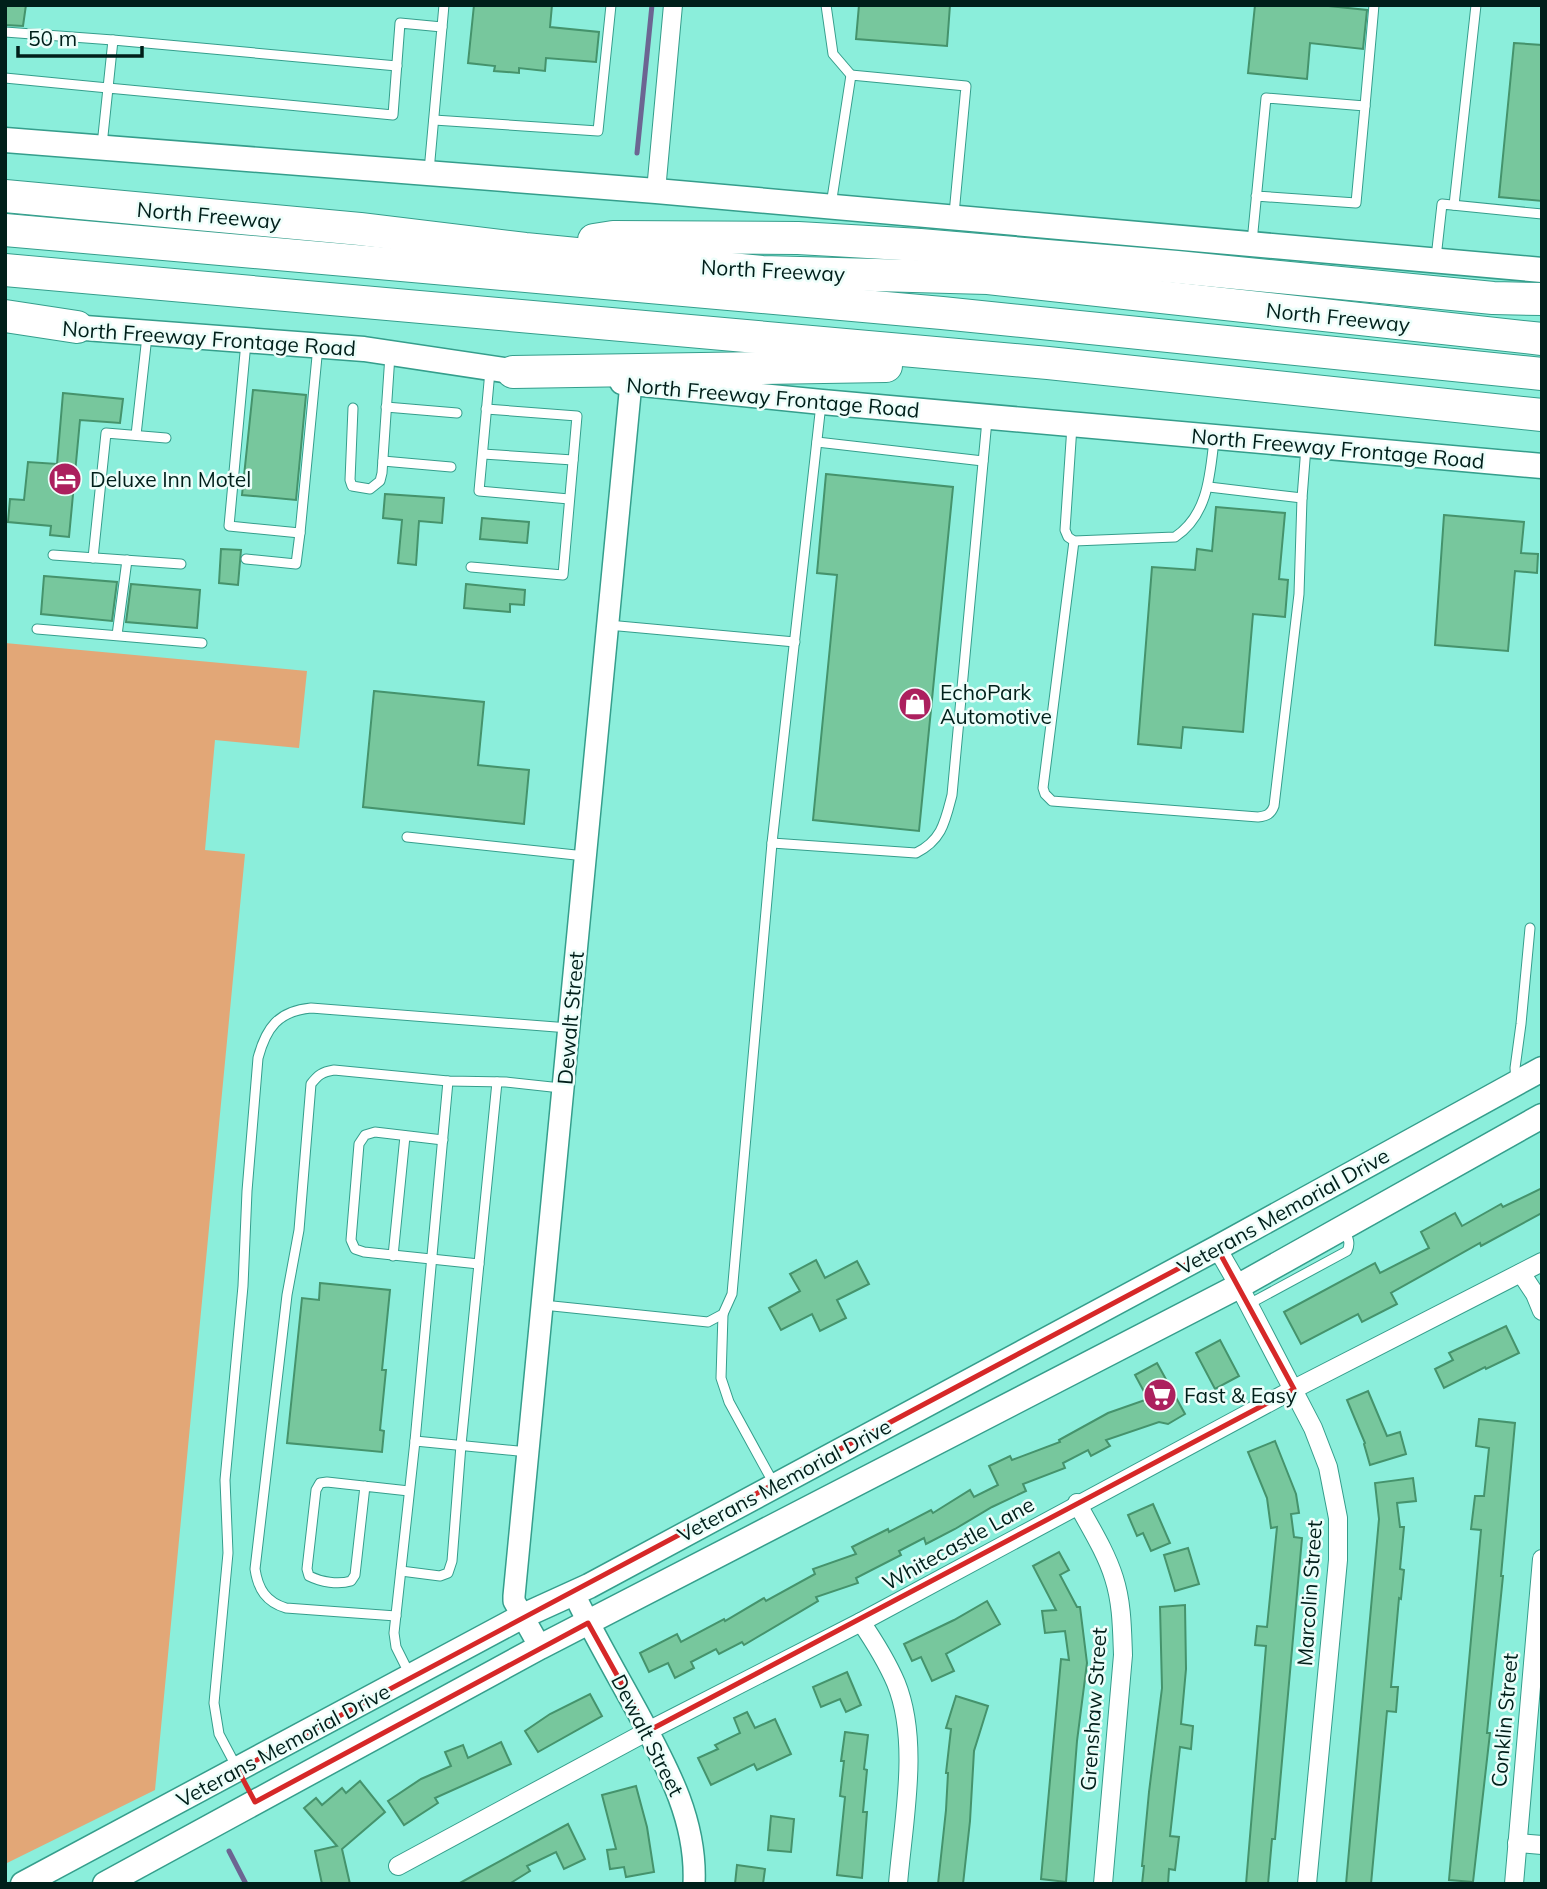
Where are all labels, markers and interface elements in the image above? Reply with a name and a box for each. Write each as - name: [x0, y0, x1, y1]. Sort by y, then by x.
- scale bar: [18, 14, 142, 58]
- text: 50 m: [28, 25, 77, 51]
- street label: North Freeway: [136, 196, 282, 234]
- street label: North Freeway: [700, 253, 846, 287]
- street label: North Freeway: [1265, 297, 1411, 337]
- street label: North Freeway Frontage Road: [61, 315, 357, 361]
- street label: North Freeway Frontage Road: [625, 371, 921, 423]
- street label: North Freeway Frontage Road: [1190, 422, 1486, 474]
- hotel icon: Deluxe Inn Motel: [46, 460, 84, 498]
- place label: Deluxe Inn Motel: [90, 466, 251, 492]
- place label: EchoPark Automotive: [940, 679, 1052, 729]
- shop icon: EchoPark Automotive: [896, 685, 934, 723]
- street label: Dewalt Street: [551, 950, 589, 1086]
- street label: Veterans Memorial Drive: [1173, 1142, 1393, 1280]
- supermarket icon: Fast & Easy: [1141, 1376, 1179, 1414]
- place label: Fast & Easy: [1184, 1382, 1297, 1408]
- street label: Veterans Memorial Drive: [673, 1413, 895, 1547]
- street label: Whitecastle Lane: [878, 1491, 1038, 1595]
- street label: Marcolin Street: [1291, 1519, 1327, 1667]
- street label: Grenshaw Street: [1074, 1626, 1112, 1792]
- street label: Conklin Street: [1485, 1652, 1523, 1788]
- street label: Dewalt Street: [606, 1670, 690, 1800]
- street label: Veterans Memorial Drive: [172, 1678, 394, 1812]

